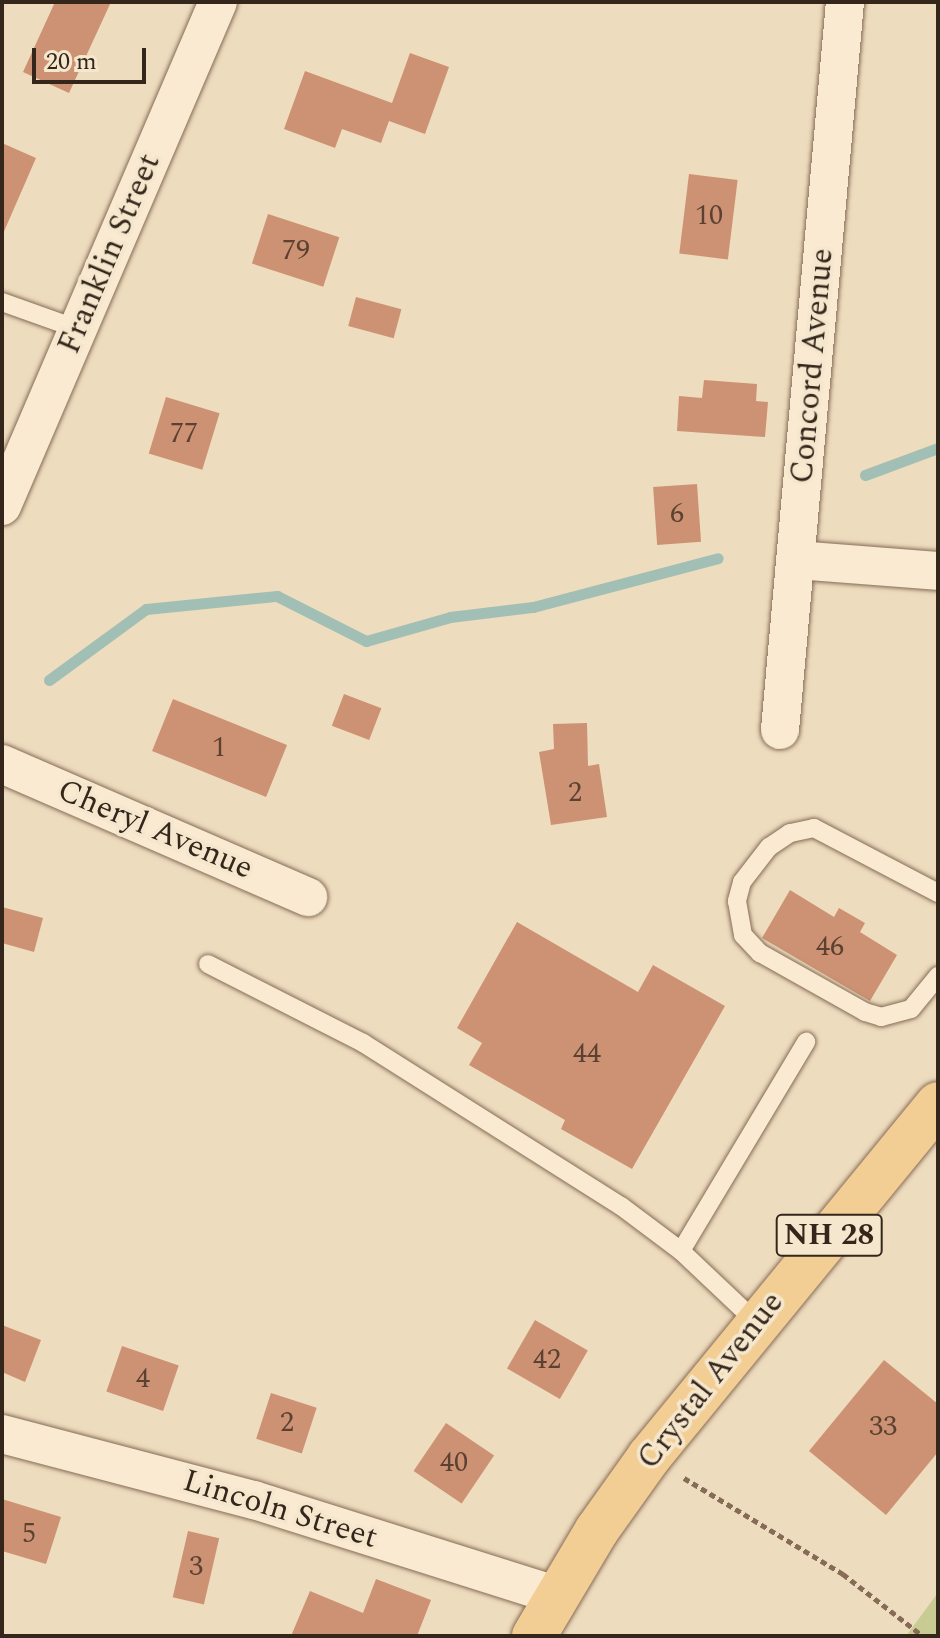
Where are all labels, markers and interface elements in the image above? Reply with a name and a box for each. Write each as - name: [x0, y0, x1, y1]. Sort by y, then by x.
- scale bar: [36, 32, 150, 82]
- text: 20 m: [46, 44, 97, 80]
- street label: Franklin Street: [51, 148, 169, 360]
- house number: 10: [695, 199, 723, 233]
- house number: 79: [282, 234, 310, 268]
- street label: Concord Avenue: [784, 247, 842, 485]
- house number: 77: [170, 417, 198, 451]
- house number: 6: [670, 497, 684, 531]
- house number: 1: [212, 731, 226, 765]
- street label: Cheryl Avenue: [52, 772, 258, 888]
- house number: 2: [568, 776, 582, 810]
- house number: 46: [816, 930, 844, 964]
- house number: 44: [573, 1037, 601, 1071]
- road number: NH 28: [775, 1209, 883, 1261]
- street label: Crystal Avenue: [630, 1285, 792, 1477]
- house number: 42: [533, 1343, 561, 1377]
- house number: 4: [136, 1362, 150, 1396]
- house number: 2: [280, 1406, 294, 1440]
- house number: 33: [869, 1410, 897, 1444]
- house number: 40: [440, 1446, 468, 1480]
- street label: Lincoln Street: [178, 1462, 382, 1558]
- house number: 5: [22, 1517, 36, 1551]
- house number: 3: [189, 1550, 203, 1584]

